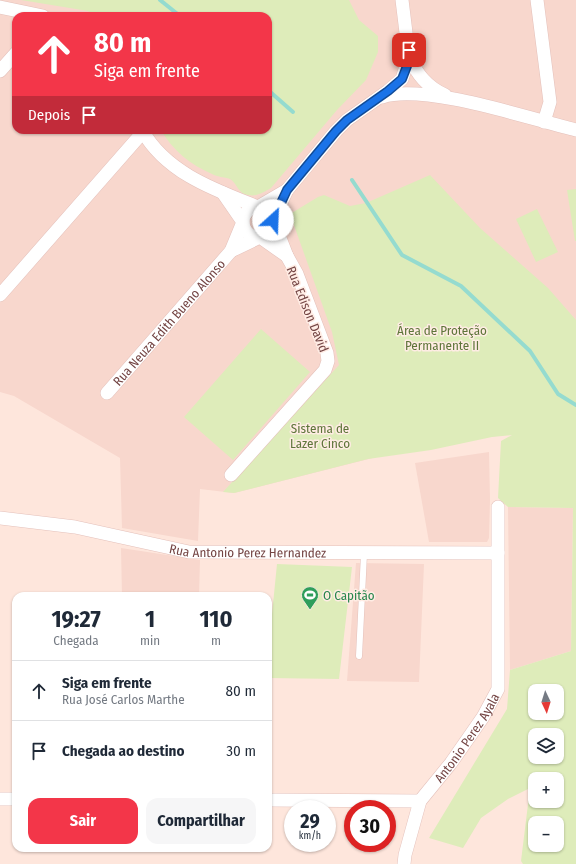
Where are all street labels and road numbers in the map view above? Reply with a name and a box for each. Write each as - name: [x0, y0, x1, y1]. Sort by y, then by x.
- street label: Rua Neuza Edith Bueno Alonso: [110, 256, 228, 389]
- street label: Rua Edison David: [283, 264, 332, 354]
- street label: Rua Antonio Perez Hernandez: [168, 541, 326, 560]
- street label: Antonio Perez Ayala: [431, 691, 502, 785]

